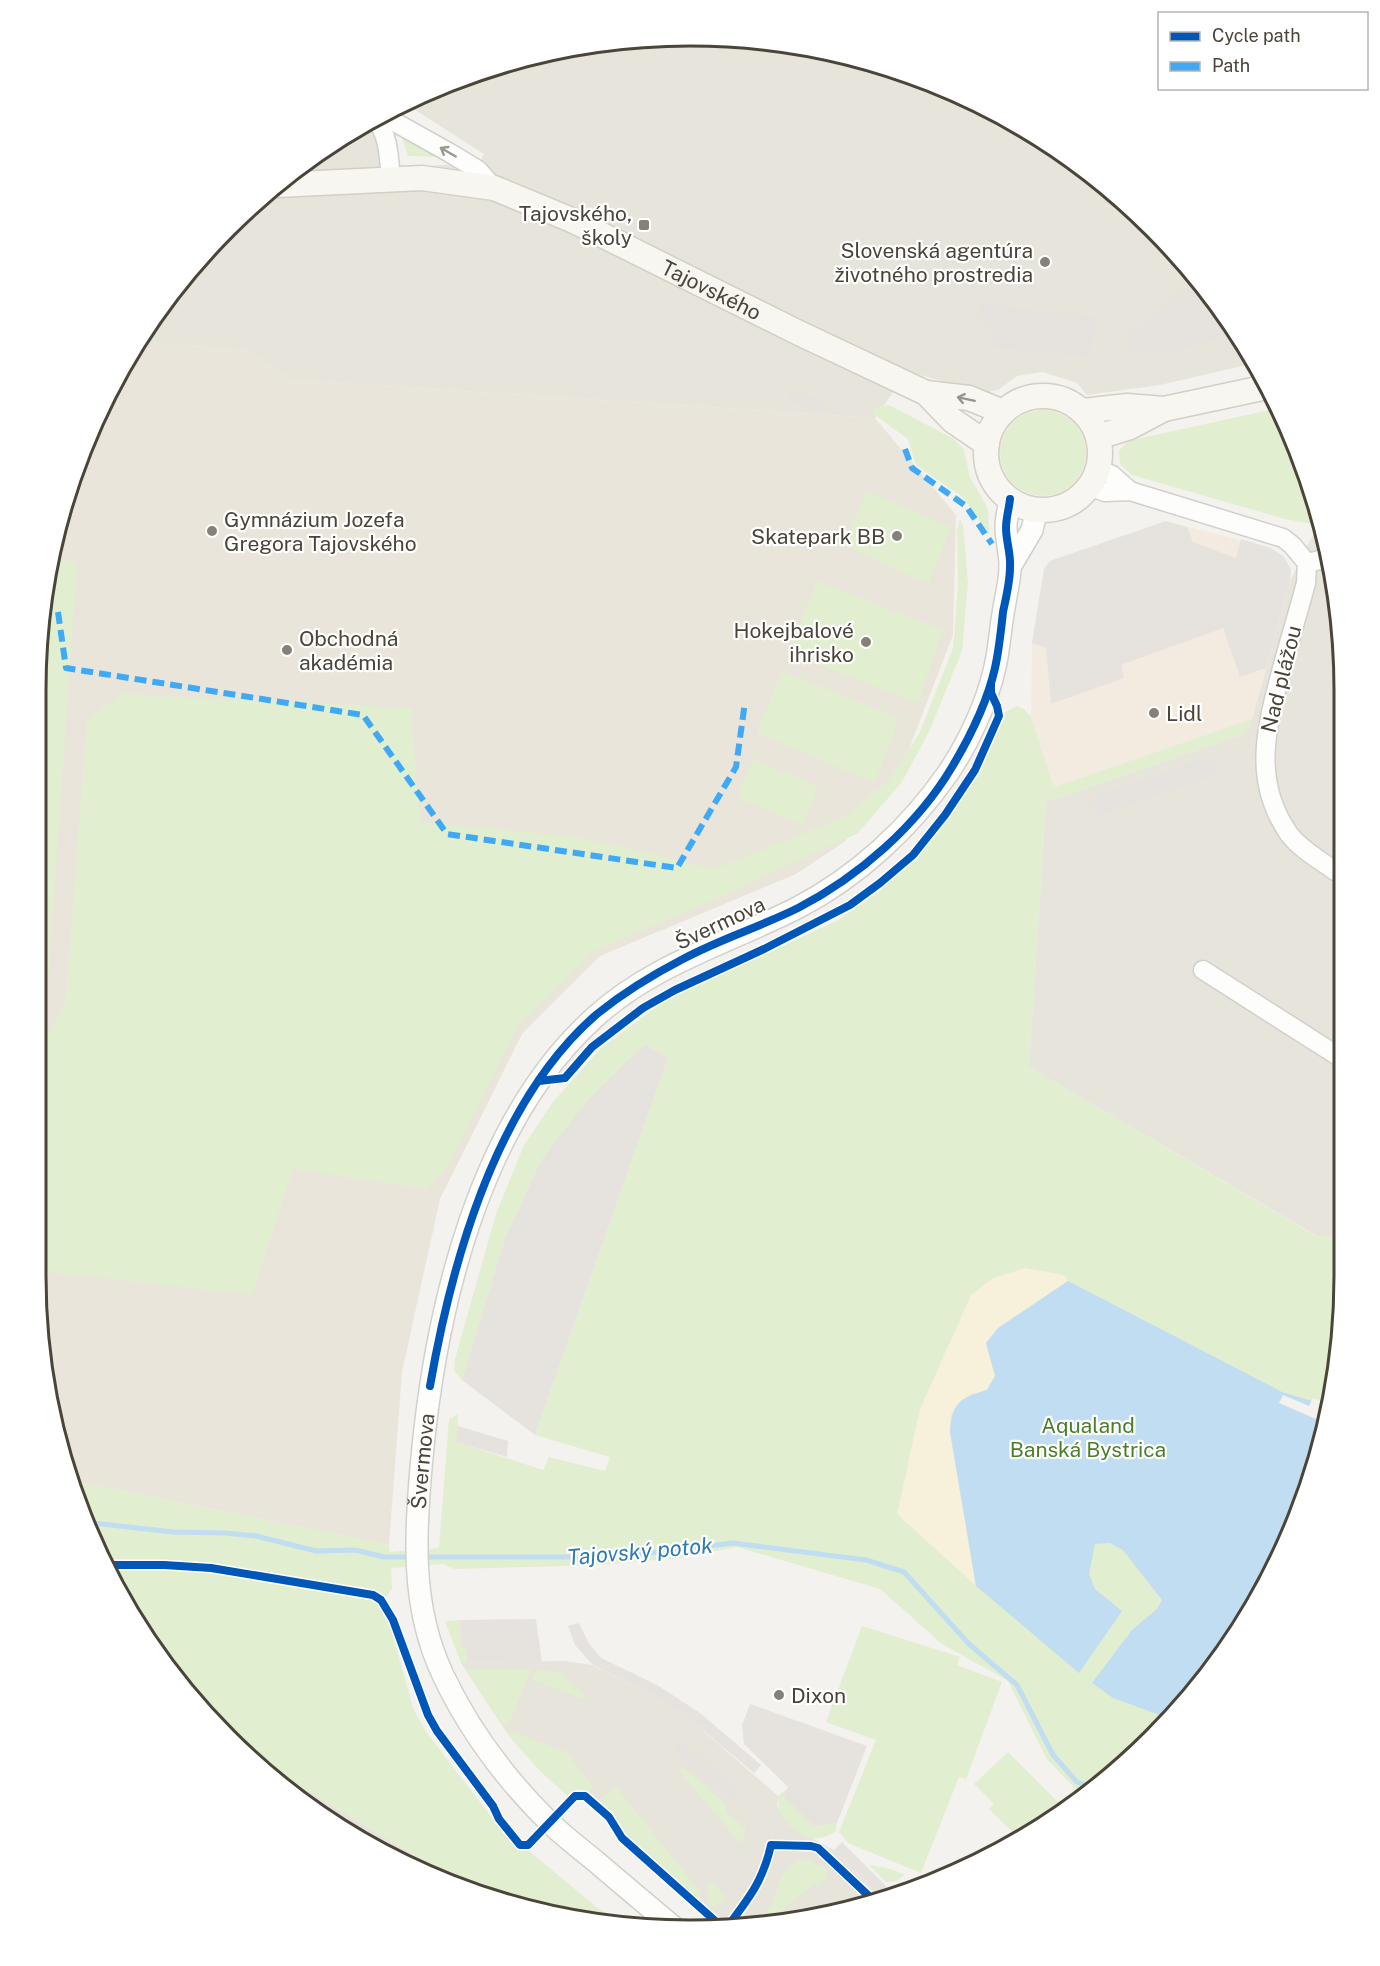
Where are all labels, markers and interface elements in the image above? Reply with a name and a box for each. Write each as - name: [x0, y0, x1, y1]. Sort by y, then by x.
- legend: [1158, 12, 1368, 90]
- text: Cycle path: [1212, 25, 1301, 46]
- text: Path: [1212, 55, 1250, 76]
- one-way arrow: [440, 146, 457, 158]
- place label: Tajovského, školy: [519, 201, 632, 250]
- marker: Tajovského, školy: [637, 218, 651, 232]
- place label: Slovenská agentúra životného prostredia: [834, 238, 1033, 287]
- street label: Tajovského: [657, 254, 766, 325]
- marker: Slovenská agentúra životného prostredia: [1038, 255, 1052, 269]
- one-way arrow: [957, 393, 976, 404]
- place label: Gymnázium Jozefa Gregora Tajovského: [224, 507, 417, 556]
- marker: Gymnázium Jozefa Gregora Tajovského: [205, 524, 219, 538]
- place label: Skatepark BB: [751, 524, 885, 549]
- marker: Skatepark BB: [890, 529, 904, 543]
- place label: Hokejbalové ihrisko: [734, 618, 854, 667]
- street label: Nad plážou: [1256, 623, 1306, 735]
- place label: Obchodná akadémia: [299, 626, 398, 675]
- marker: Hokejbalové ihrisko: [859, 635, 873, 649]
- marker: Obchodná akadémia: [280, 643, 294, 657]
- place label: Lidl: [1166, 701, 1202, 726]
- marker: Lidl: [1147, 706, 1161, 720]
- street label: Švermova: [671, 891, 769, 955]
- street label: Švermova: [405, 1412, 439, 1510]
- park label: Aqualand Banská Bystrica: [1010, 1413, 1166, 1462]
- water label: Tajovský potok: [566, 1532, 714, 1570]
- place label: Dixon: [791, 1683, 846, 1708]
- marker: Dixon: [772, 1688, 786, 1702]

